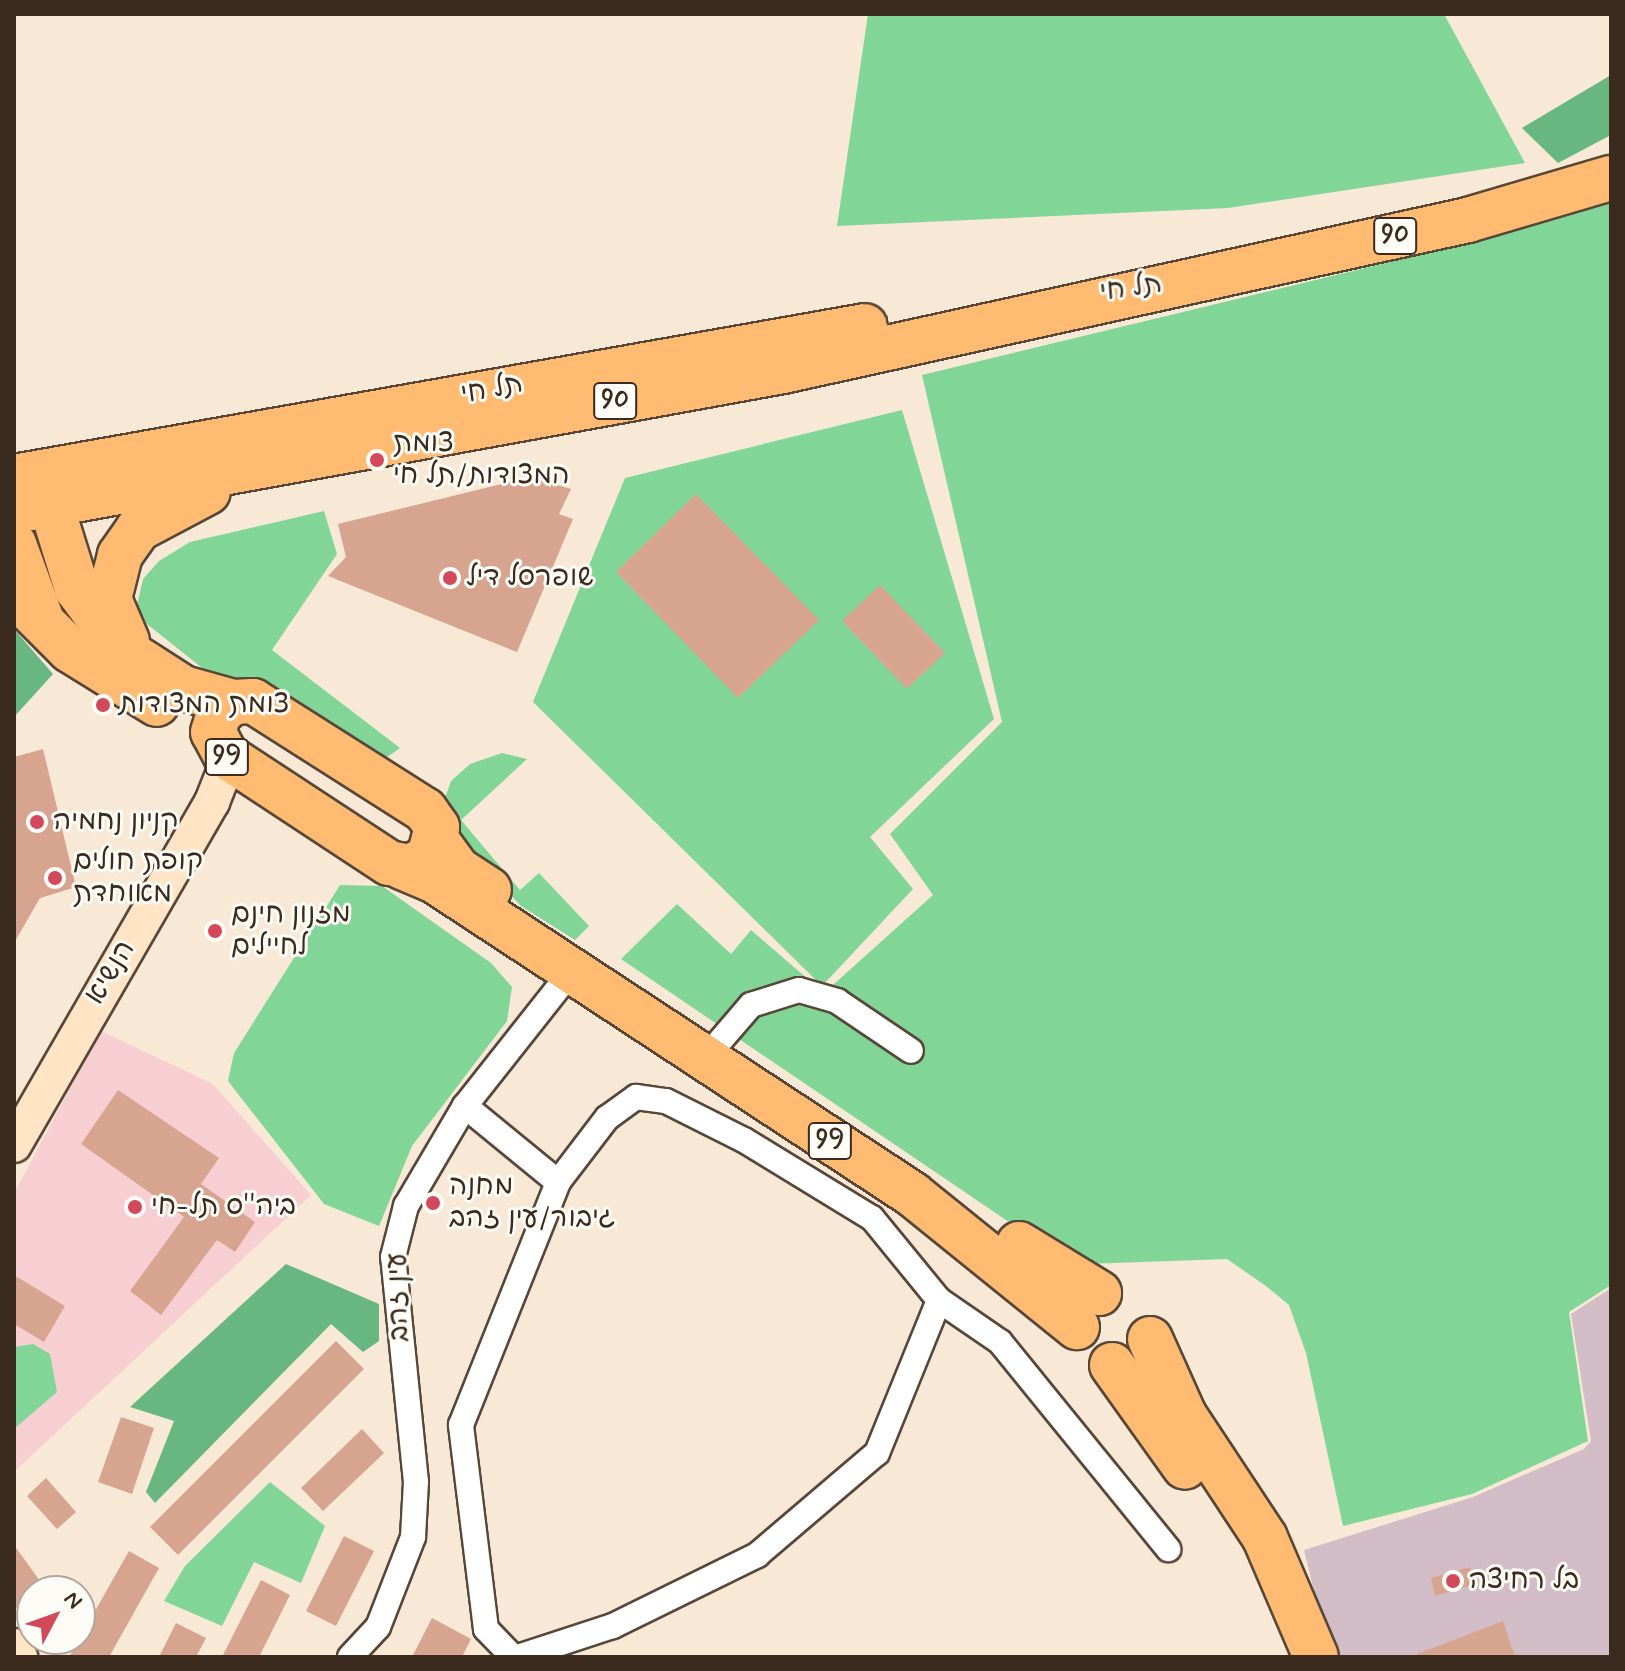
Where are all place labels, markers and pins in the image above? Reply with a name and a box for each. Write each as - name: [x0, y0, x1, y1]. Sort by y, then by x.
- place label: צומת המצודות/תל חי: [393, 427, 570, 493]
- marker: צומת המצודות/תל חי: [368, 451, 386, 469]
- place label: שופרסל דיל: [466, 561, 593, 595]
- marker: שופרסל דיל: [441, 569, 459, 587]
- place label: צומת המצודות: [119, 688, 289, 722]
- marker: צומת המצודות: [94, 696, 112, 714]
- place label: קניון נחמיה: [53, 805, 178, 839]
- marker: קניון נחמיה: [28, 813, 46, 831]
- place label: קופת חולים מאוחדת: [73, 845, 203, 911]
- marker: קופת חולים מאוחדת: [44, 867, 66, 889]
- place label: מזנון חינם לחיילים: [231, 898, 351, 964]
- marker: מזנון חינם לחיילים: [206, 922, 224, 940]
- place label: מחנה גיבור/עין זהב: [449, 1170, 615, 1236]
- place label: ביה''ס תל-חי: [151, 1190, 296, 1224]
- marker: מחנה גיבור/עין זהב: [424, 1194, 442, 1212]
- marker: ביה''ס תל-חי: [126, 1198, 144, 1216]
- place label: בל רחיצה: [1469, 1564, 1579, 1598]
- marker: בל רחיצה: [1444, 1572, 1462, 1590]

